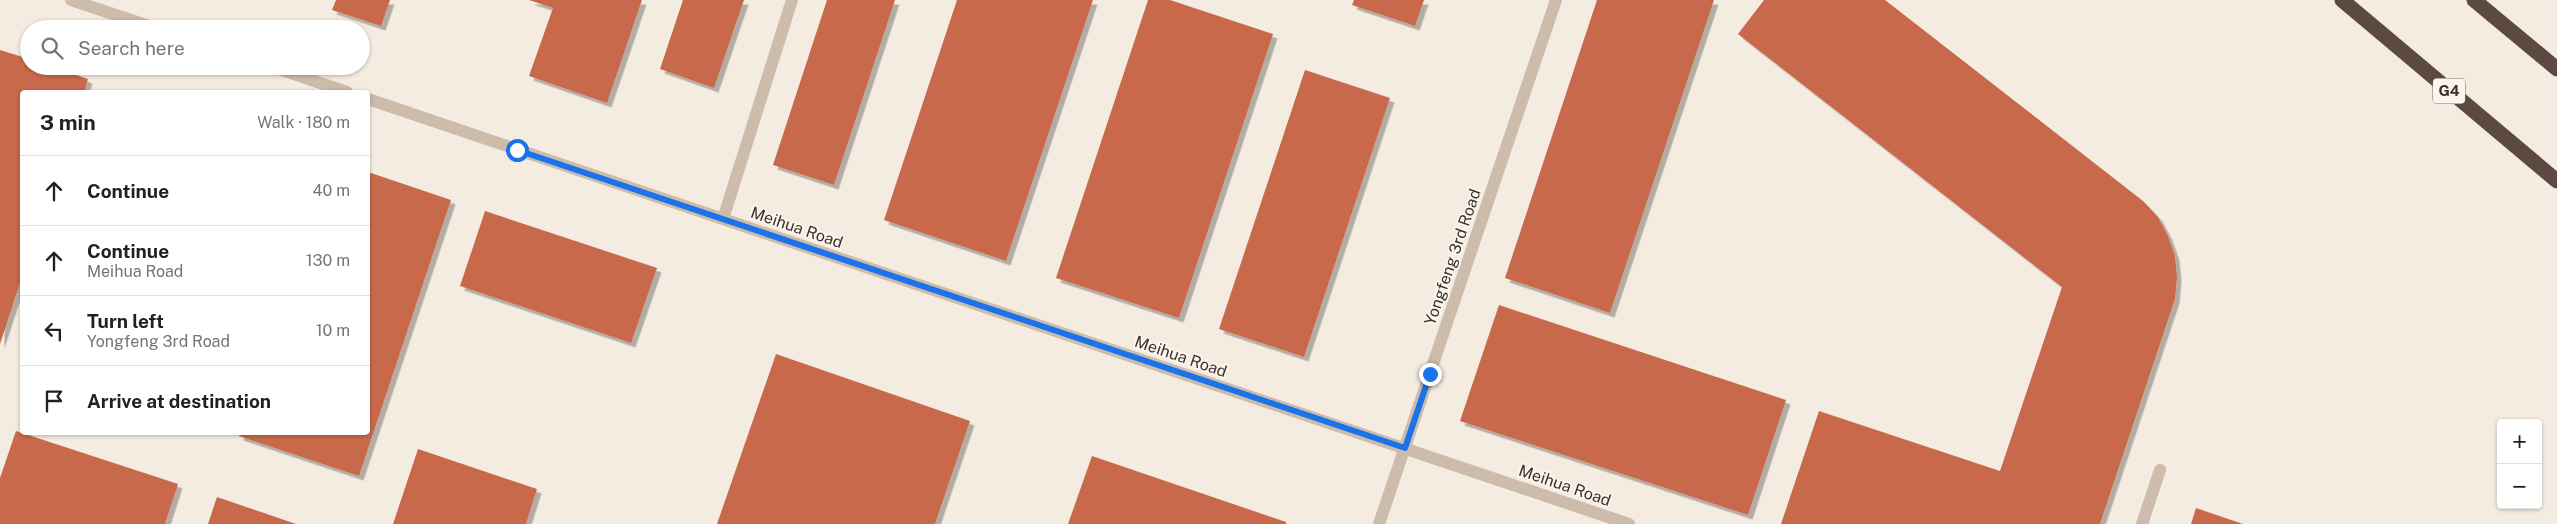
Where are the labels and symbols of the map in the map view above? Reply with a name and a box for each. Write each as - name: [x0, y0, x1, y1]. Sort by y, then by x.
- road number: G4: [2433, 78, 2465, 104]
- route start: [506, 139, 529, 162]
- street label: Yongfeng 3rd Road: [1420, 186, 1485, 328]
- street label: Meihua Road: [748, 203, 845, 252]
- street label: Meihua Road: [1132, 332, 1229, 381]
- route end: [1419, 363, 1442, 386]
- street label: Meihua Road: [1516, 461, 1613, 510]

